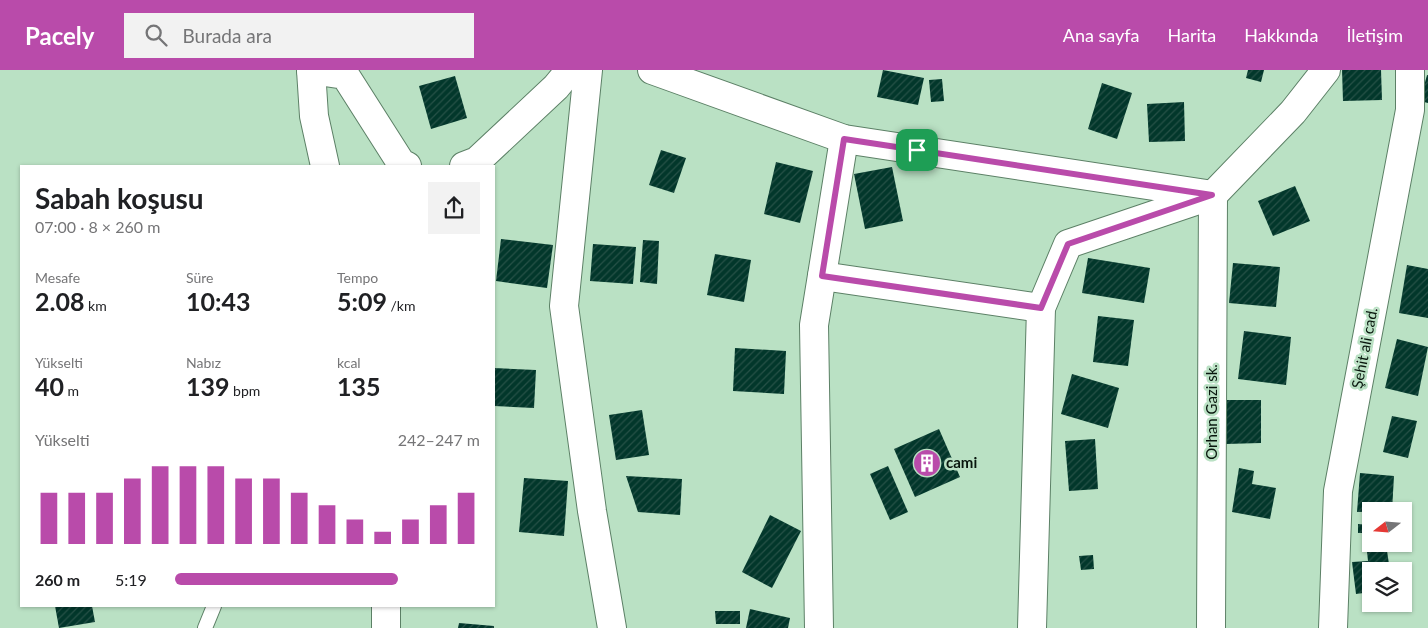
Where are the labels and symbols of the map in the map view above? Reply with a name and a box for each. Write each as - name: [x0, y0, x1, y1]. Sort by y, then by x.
- pin: [896, 129, 938, 171]
- street label: Şehit ali cad.: [1347, 306, 1381, 390]
- street label: Orhan Gazi sk.: [1202, 364, 1220, 460]
- building icon: cami: [912, 448, 942, 478]
- place label: cami: [946, 453, 977, 471]
- north arrow: [1362, 502, 1412, 552]

